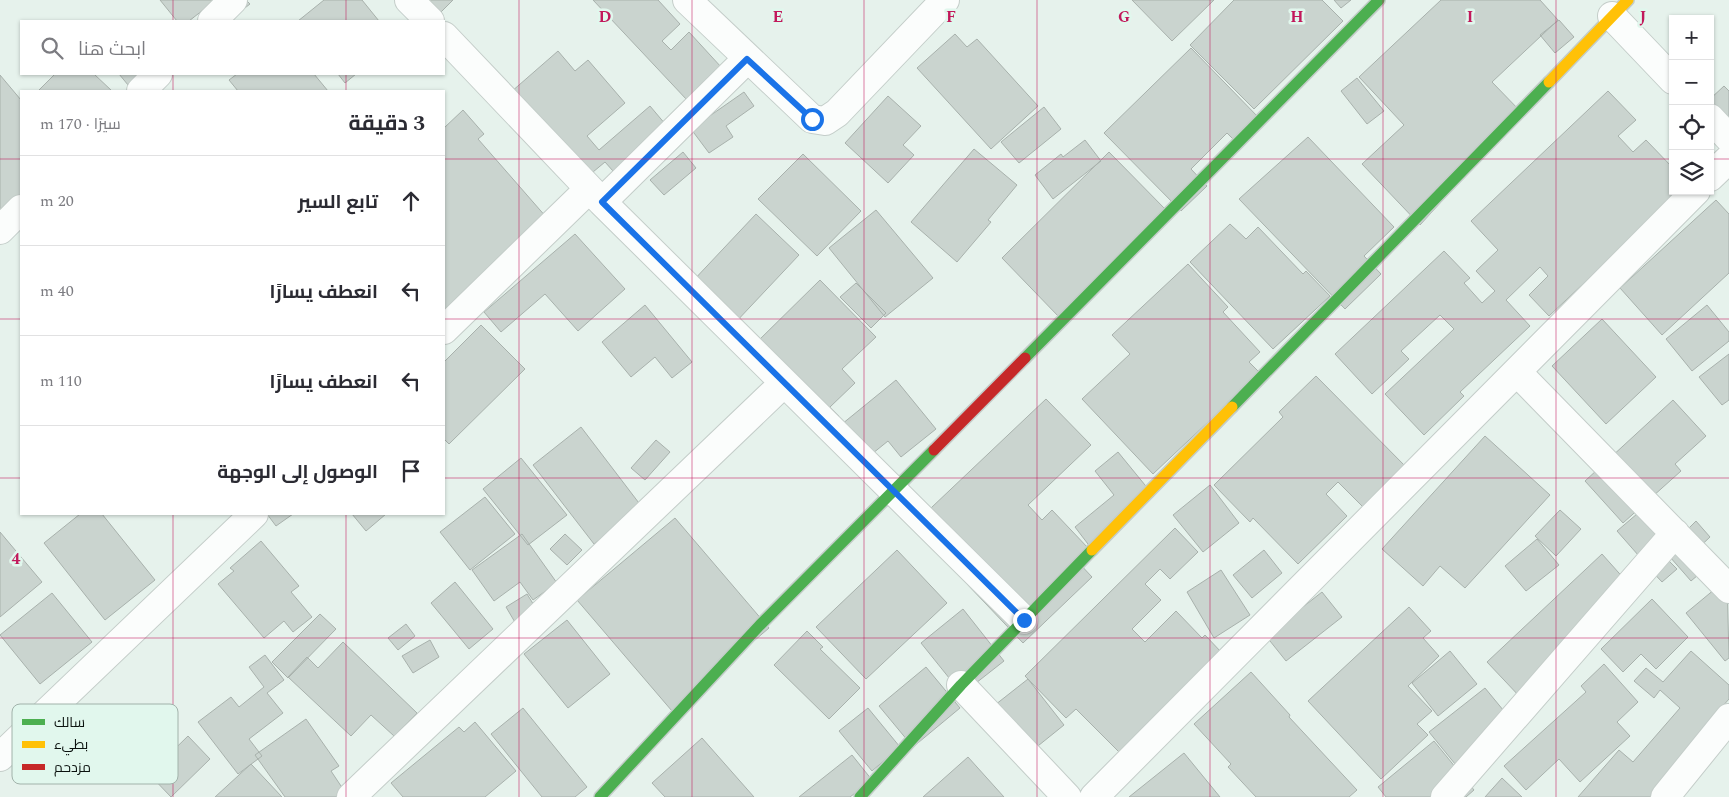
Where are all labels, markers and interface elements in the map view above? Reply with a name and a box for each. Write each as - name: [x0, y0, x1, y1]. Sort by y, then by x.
- text: D: [599, 5, 612, 29]
- text: E: [773, 5, 783, 29]
- text: F: [946, 5, 956, 29]
- text: G: [1118, 5, 1130, 29]
- text: H: [1290, 5, 1304, 29]
- text: I: [1467, 5, 1473, 29]
- text: J: [1640, 5, 1647, 29]
- map controls: [1669, 15, 1714, 195]
- button: +: [1669, 15, 1714, 60]
- search box: [20, 20, 445, 75]
- icon: search: [38, 34, 66, 62]
- text: ابحث هنا: [78, 35, 146, 64]
- button: −: [1669, 60, 1714, 105]
- button: locate: [1669, 105, 1714, 150]
- text: 3 دقيقة: [349, 108, 425, 140]
- route start: [801, 108, 824, 131]
- text: سيرًا · 170 m: [40, 112, 121, 136]
- button: layers: [1669, 150, 1714, 195]
- icon: ahead: [397, 187, 425, 215]
- text: تابع السير: [298, 188, 378, 217]
- text: 20 m: [40, 189, 74, 213]
- icon: left: [397, 277, 425, 305]
- text: انعطف يسارًا: [270, 278, 378, 307]
- text: 40 m: [40, 279, 74, 303]
- icon: left: [397, 367, 425, 395]
- text: انعطف يسارًا: [270, 368, 378, 397]
- text: 110 m: [40, 369, 82, 393]
- icon: arrive: [397, 457, 425, 485]
- text: الوصول إلى الوجهة: [217, 458, 378, 487]
- text: 4: [12, 547, 21, 571]
- route end: [1013, 609, 1036, 632]
- legend: [12, 704, 178, 784]
- text: سالك: [54, 712, 85, 733]
- text: بطيء: [54, 734, 88, 756]
- text: مزدحم: [54, 757, 91, 778]

